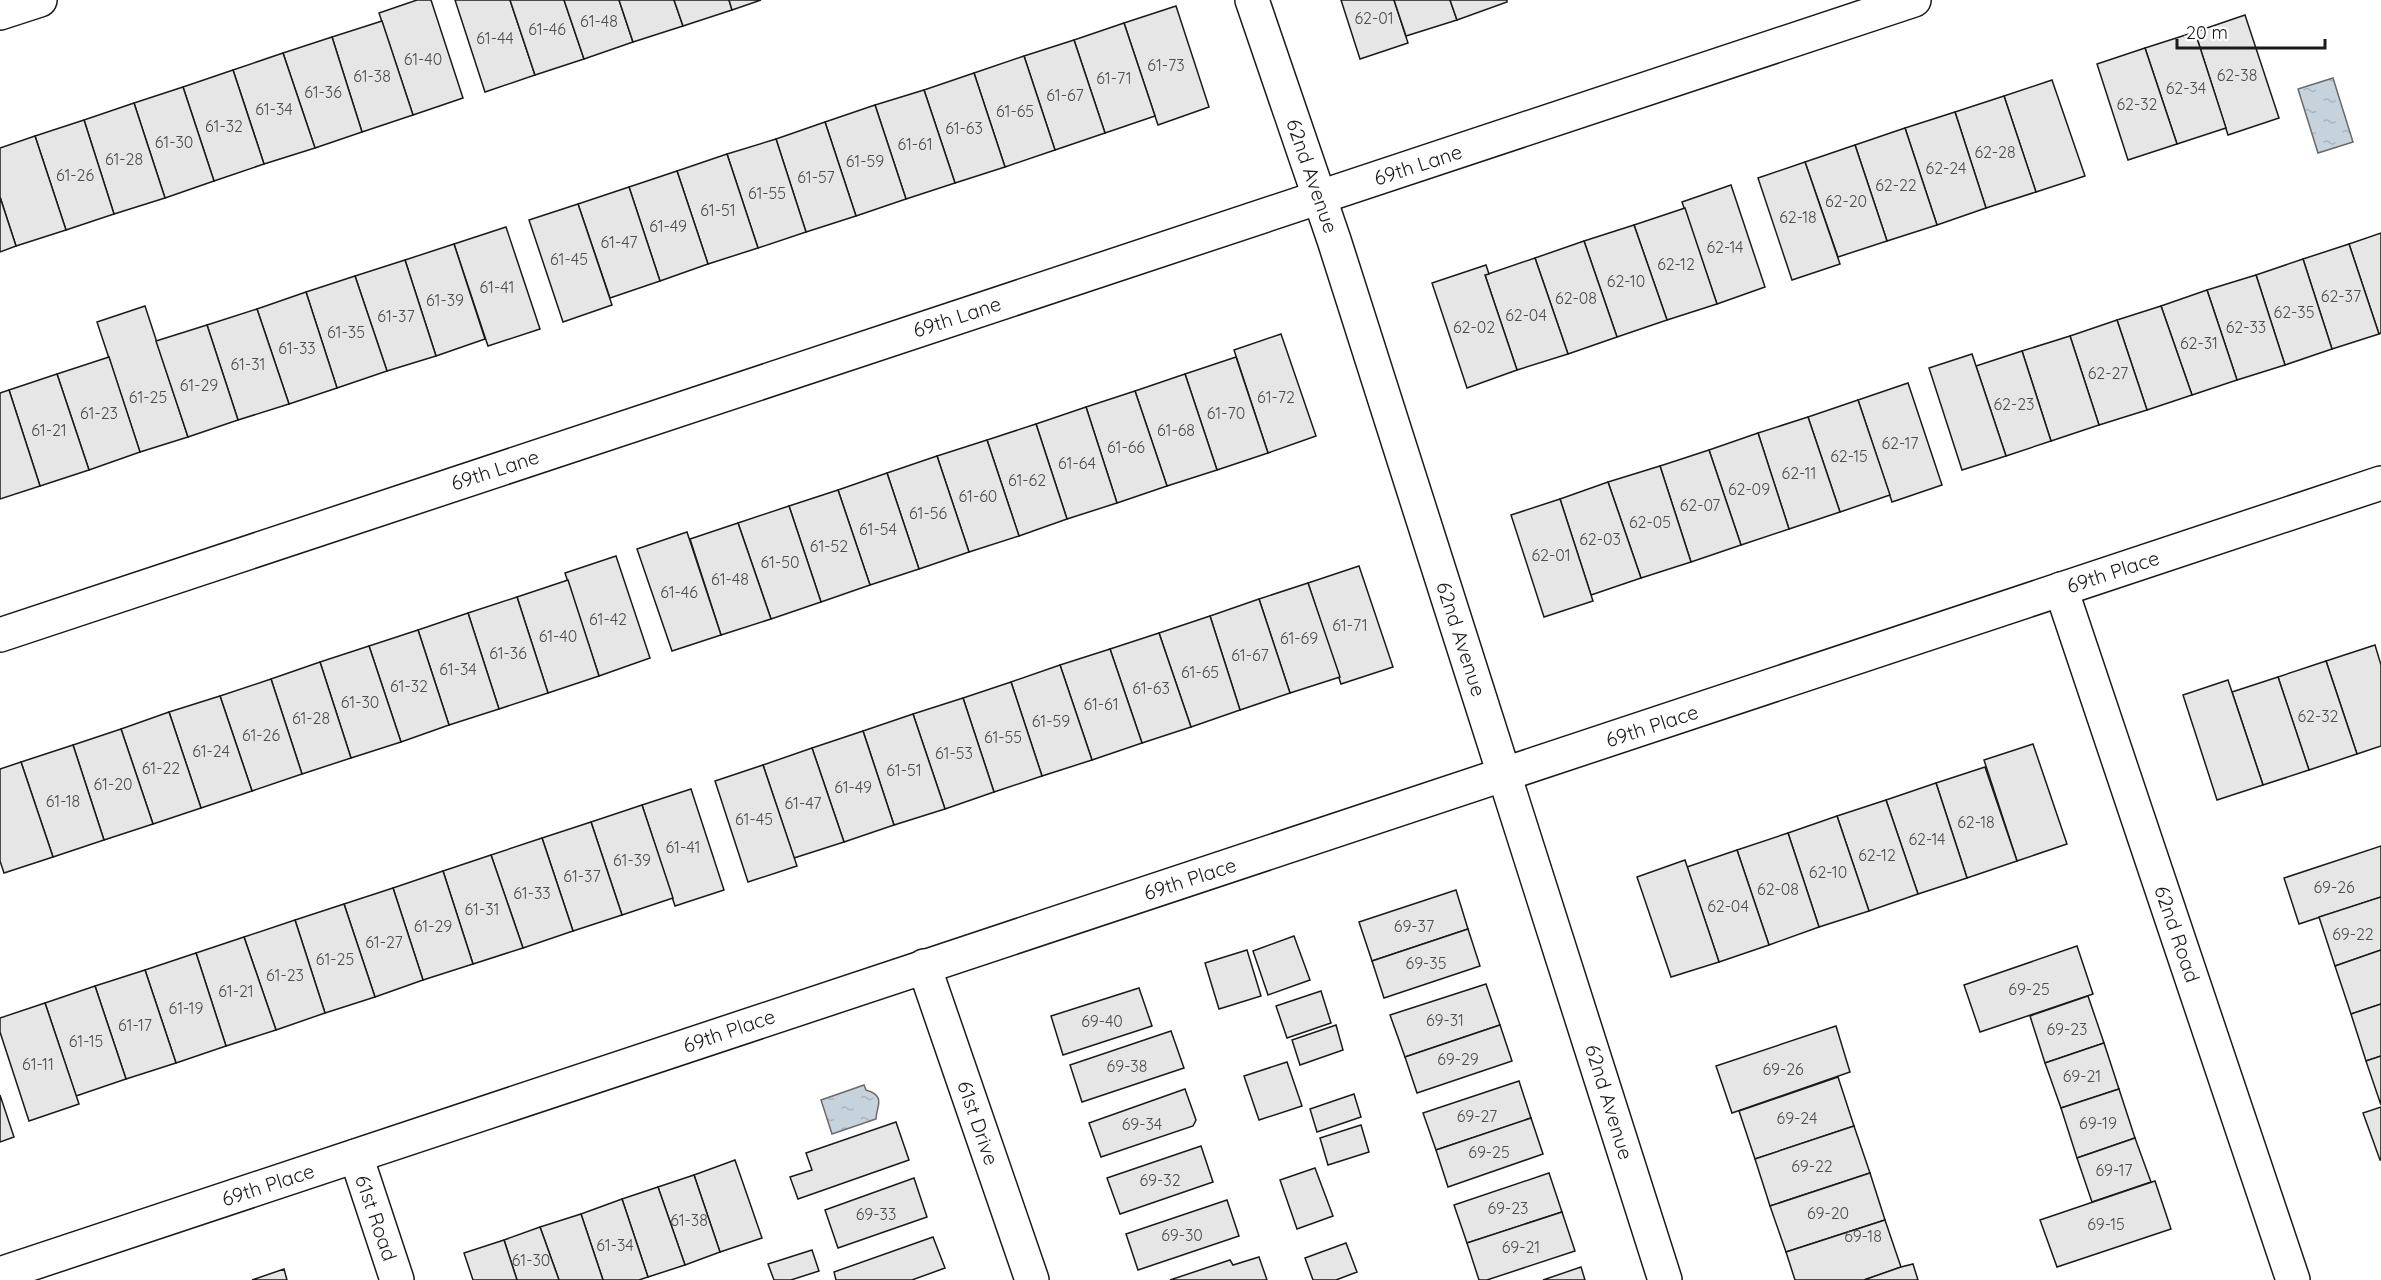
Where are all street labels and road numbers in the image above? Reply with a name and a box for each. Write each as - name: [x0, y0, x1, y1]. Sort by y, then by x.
- street label: 62nd Avenue: [1281, 115, 1344, 236]
- street label: 69th Lane: [1371, 139, 1465, 190]
- street label: 69th Lane: [910, 291, 1004, 342]
- street label: 69th Lane: [448, 444, 542, 495]
- street label: 69th Place: [2063, 545, 2162, 598]
- street label: 62nd Avenue: [1431, 578, 1492, 699]
- street label: 69th Place: [1602, 699, 1701, 752]
- street label: 69th Place: [1140, 852, 1239, 905]
- street label: 62nd Road: [2149, 882, 2206, 985]
- street label: 69th Place: [679, 1003, 778, 1058]
- street label: 62nd Avenue: [1580, 1041, 1639, 1163]
- street label: 61st Drive: [952, 1077, 1005, 1168]
- street label: 69th Place: [218, 1158, 317, 1211]
- street label: 61st Road: [350, 1172, 403, 1264]

